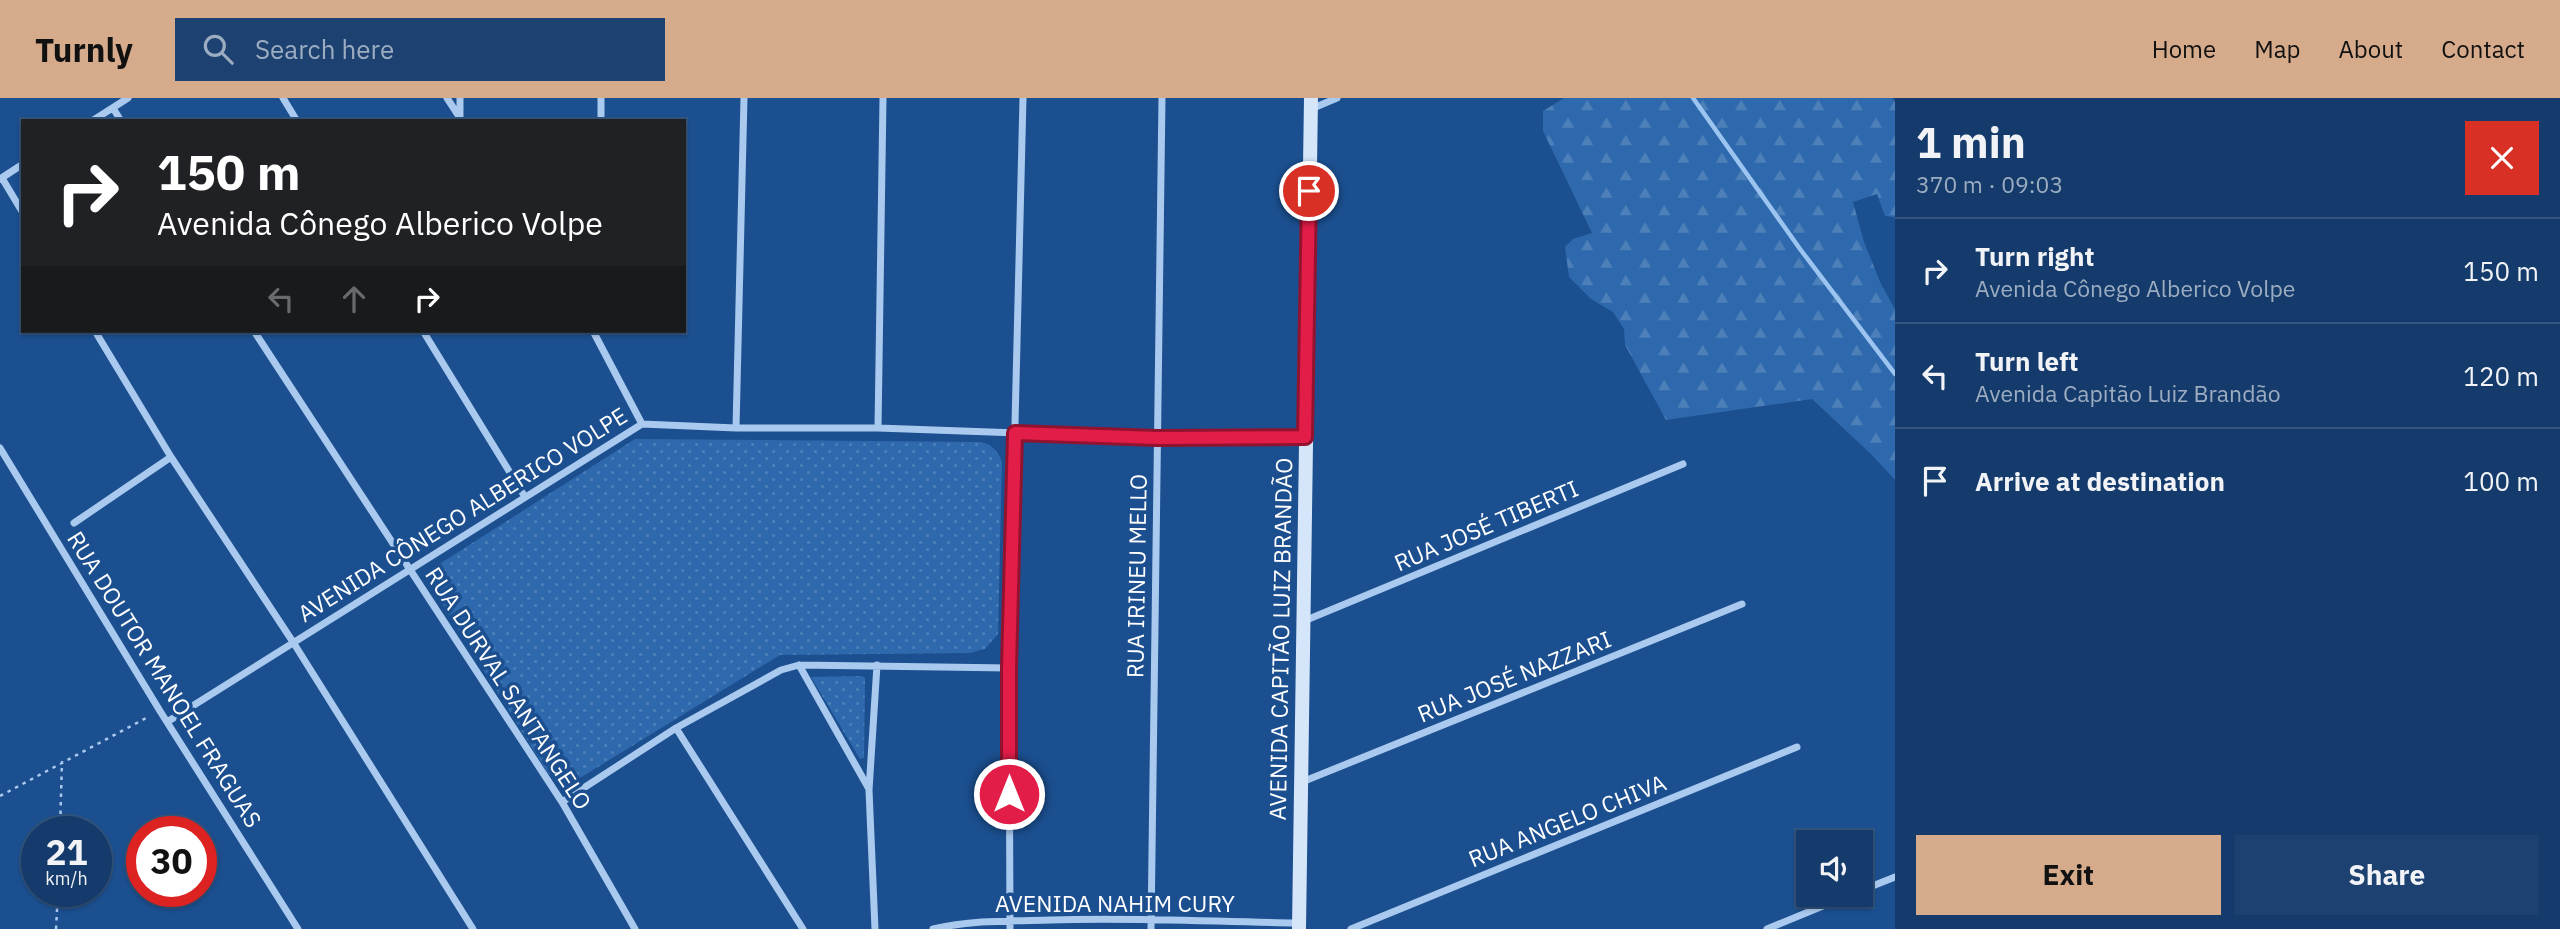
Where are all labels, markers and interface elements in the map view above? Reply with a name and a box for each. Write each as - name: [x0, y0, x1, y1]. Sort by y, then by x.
- search box: [175, 18, 665, 81]
- text: Turnly: [35, 28, 133, 71]
- icon: search: [199, 30, 237, 68]
- text: Search here: [255, 32, 394, 66]
- text: Home: [2152, 33, 2216, 65]
- text: Map: [2254, 33, 2300, 65]
- text: About: [2338, 33, 2403, 65]
- text: Contact: [2441, 33, 2525, 65]
- text: 1 min: [1916, 115, 2026, 170]
- button: close: [2465, 121, 2539, 195]
- text: 150 m: [157, 140, 301, 203]
- icon: right: [42, 147, 133, 238]
- pin: [1279, 161, 1339, 221]
- text: 370 m · 09:03: [1916, 169, 2063, 199]
- icon: arrive: [1290, 172, 1328, 210]
- text: Avenida Cônego Alberico Volpe: [157, 202, 603, 244]
- text: Turn right: [1975, 239, 2094, 273]
- icon: right: [1916, 252, 1954, 290]
- text: 150 m: [2463, 254, 2539, 288]
- text: Avenida Cônego Alberico Volpe: [1975, 273, 2295, 303]
- icon: left: [262, 280, 300, 318]
- icon: ahead: [335, 280, 373, 318]
- icon: right: [408, 280, 446, 318]
- text: Turn left: [1975, 344, 2078, 378]
- icon: left: [1916, 357, 1954, 395]
- text: 120 m: [2463, 359, 2539, 393]
- text: Avenida Capitão Luiz Brandão: [1975, 378, 2281, 408]
- street label: AVENIDA CÔNEGO ALBERICO VOLPE: [292, 400, 632, 628]
- street label: AVENIDA CAPITÃO LUIZ BRANDÃO: [1262, 457, 1298, 821]
- icon: arrive: [1916, 462, 1954, 500]
- text: Arrive at destination: [1975, 464, 2225, 498]
- text: 100 m: [2463, 464, 2539, 498]
- street label: RUA JOSÉ TIBERTI: [1389, 473, 1583, 577]
- street label: RUA IRINEU MELLO: [1119, 474, 1153, 678]
- street label: RUA DOUTOR MANOEL FRAGUAS: [61, 525, 269, 833]
- street label: RUA DURVAL SANTANGELO: [419, 561, 599, 815]
- street label: RUA JOSÉ NAZZARI: [1413, 623, 1615, 729]
- position arrow: [972, 757, 1046, 831]
- street label: RUA ANGELO CHIVA: [1464, 767, 1670, 873]
- speed limit sign: 30: [126, 816, 217, 907]
- text: 21: [45, 829, 88, 875]
- map controls: [1796, 830, 1873, 907]
- button: sound: [1796, 830, 1873, 907]
- button: Exit: [1916, 835, 2221, 915]
- button: Share: [2235, 835, 2539, 915]
- text: km/h: [45, 867, 88, 890]
- street label: AVENIDA NAHIM CURY: [995, 888, 1235, 918]

